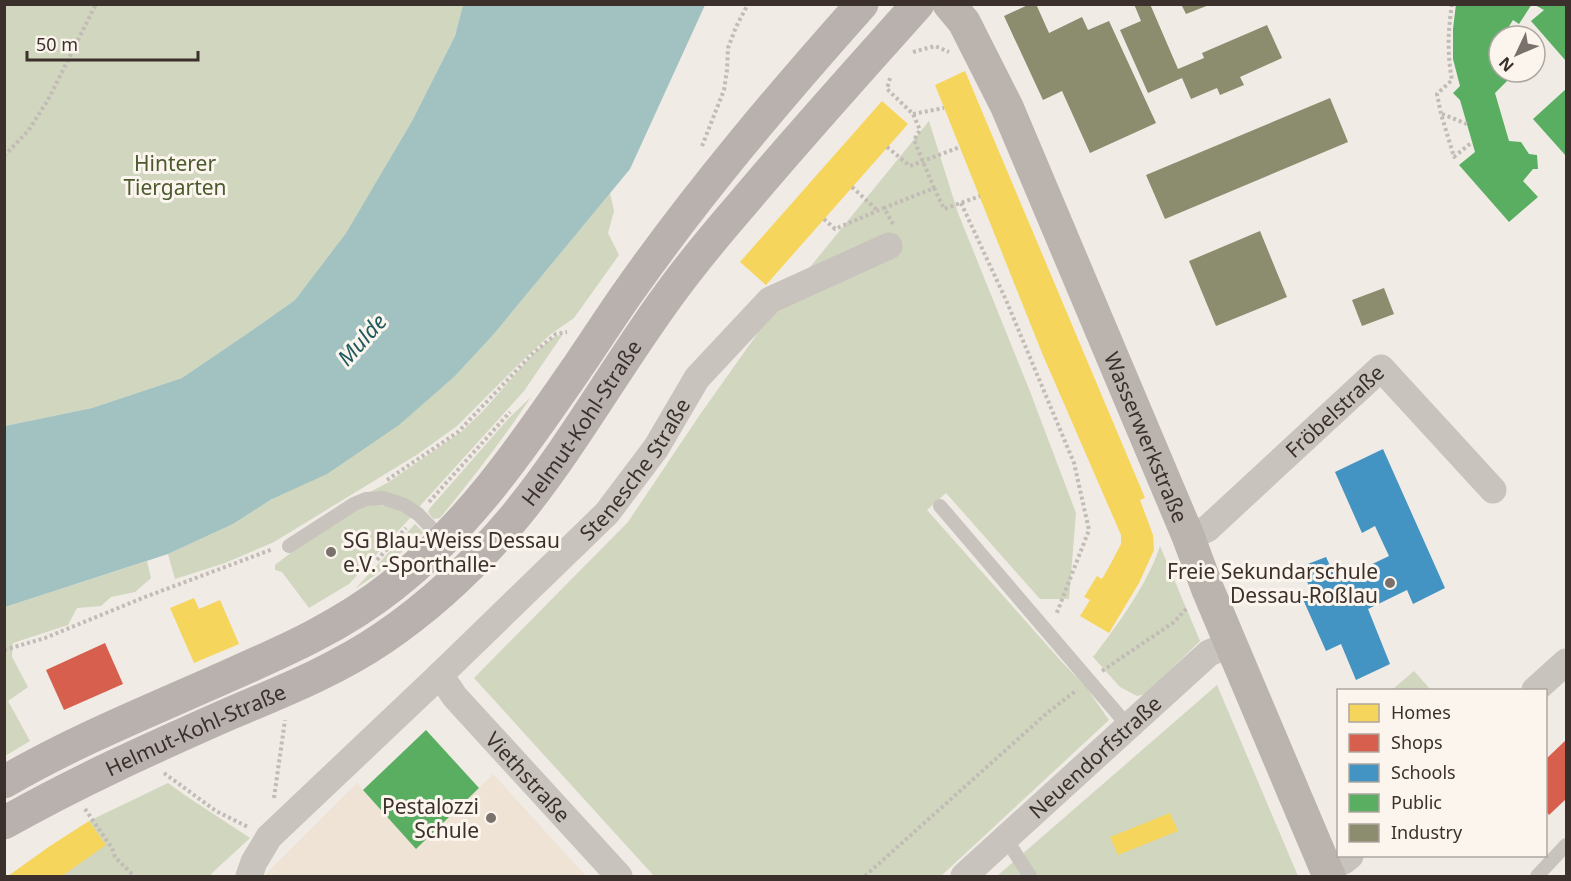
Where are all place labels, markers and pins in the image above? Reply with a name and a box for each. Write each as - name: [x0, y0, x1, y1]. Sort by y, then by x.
- place label: SG Blau-Weiss Dessau e.V. -Sporthalle-: [343, 526, 560, 578]
- marker: SG Blau-Weiss Dessau e.V. -Sporthalle-: [324, 545, 338, 559]
- place label: Freie Sekundarschule Dessau-Roßlau: [1167, 557, 1378, 609]
- marker: Freie Sekundarschule Dessau-Roßlau: [1383, 576, 1397, 590]
- place label: Pestalozzi Schule: [382, 792, 479, 844]
- marker: Pestalozzi Schule: [484, 811, 498, 825]

